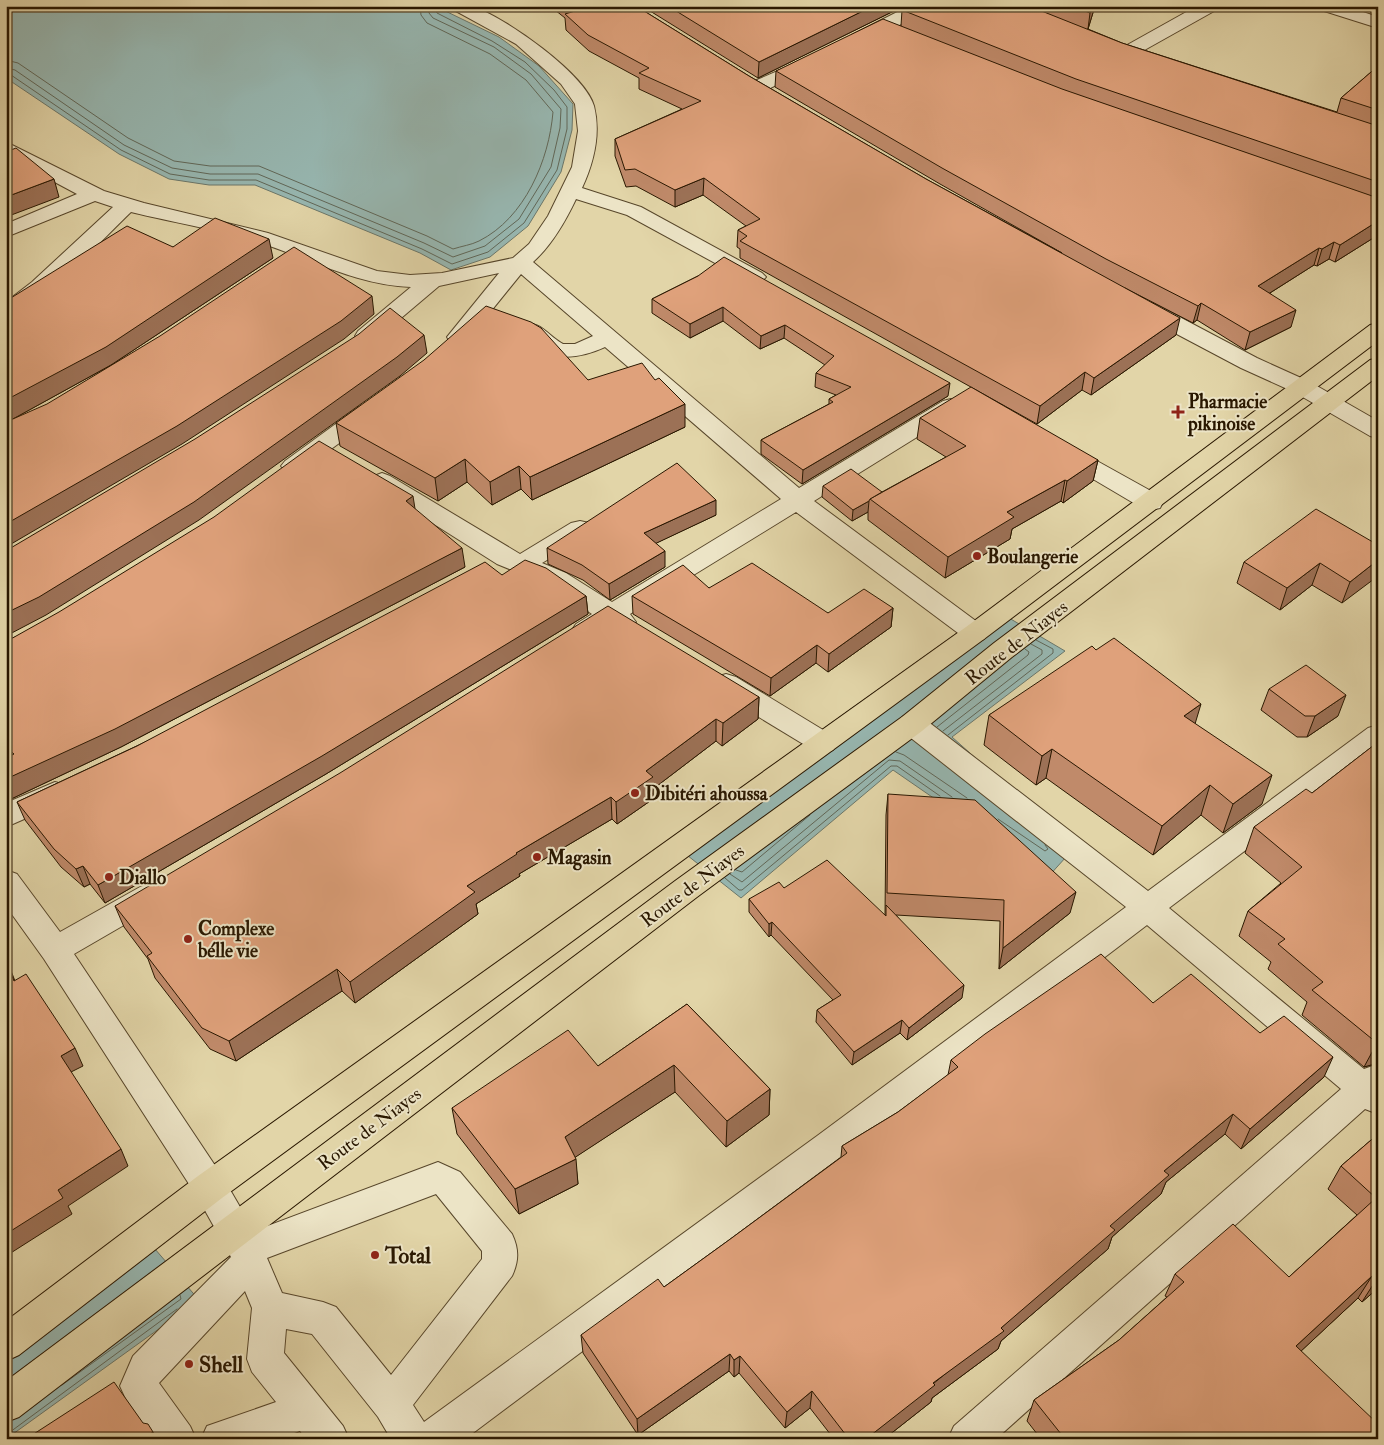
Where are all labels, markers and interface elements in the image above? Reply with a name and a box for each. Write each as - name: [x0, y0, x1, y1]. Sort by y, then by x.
- place label: Pharmacie pikinoise: [1187, 390, 1267, 437]
- marker: Pharmacie pikinoise: [1172, 406, 1184, 418]
- place label: Boulangerie: [987, 545, 1078, 570]
- marker: Boulangerie: [971, 550, 983, 562]
- street label: Route de Niayes: [960, 595, 1073, 690]
- place label: Dibitéri ahoussa: [645, 782, 769, 806]
- marker: Dibitéri ahoussa: [629, 787, 641, 799]
- street label: Route de Niayes: [636, 839, 749, 933]
- place label: Magasin: [546, 846, 612, 871]
- marker: Magasin: [531, 851, 543, 863]
- place label: Diallo: [119, 866, 166, 890]
- marker: Diallo: [103, 871, 115, 883]
- place label: Complexe bélle vie: [197, 917, 274, 963]
- marker: Complexe bélle vie: [182, 933, 194, 945]
- street label: Route de Niayes: [313, 1082, 426, 1176]
- place label: Total: [384, 1242, 431, 1270]
- marker: Total: [369, 1249, 381, 1261]
- place label: Shell: [199, 1351, 244, 1379]
- marker: Shell: [183, 1358, 195, 1370]

